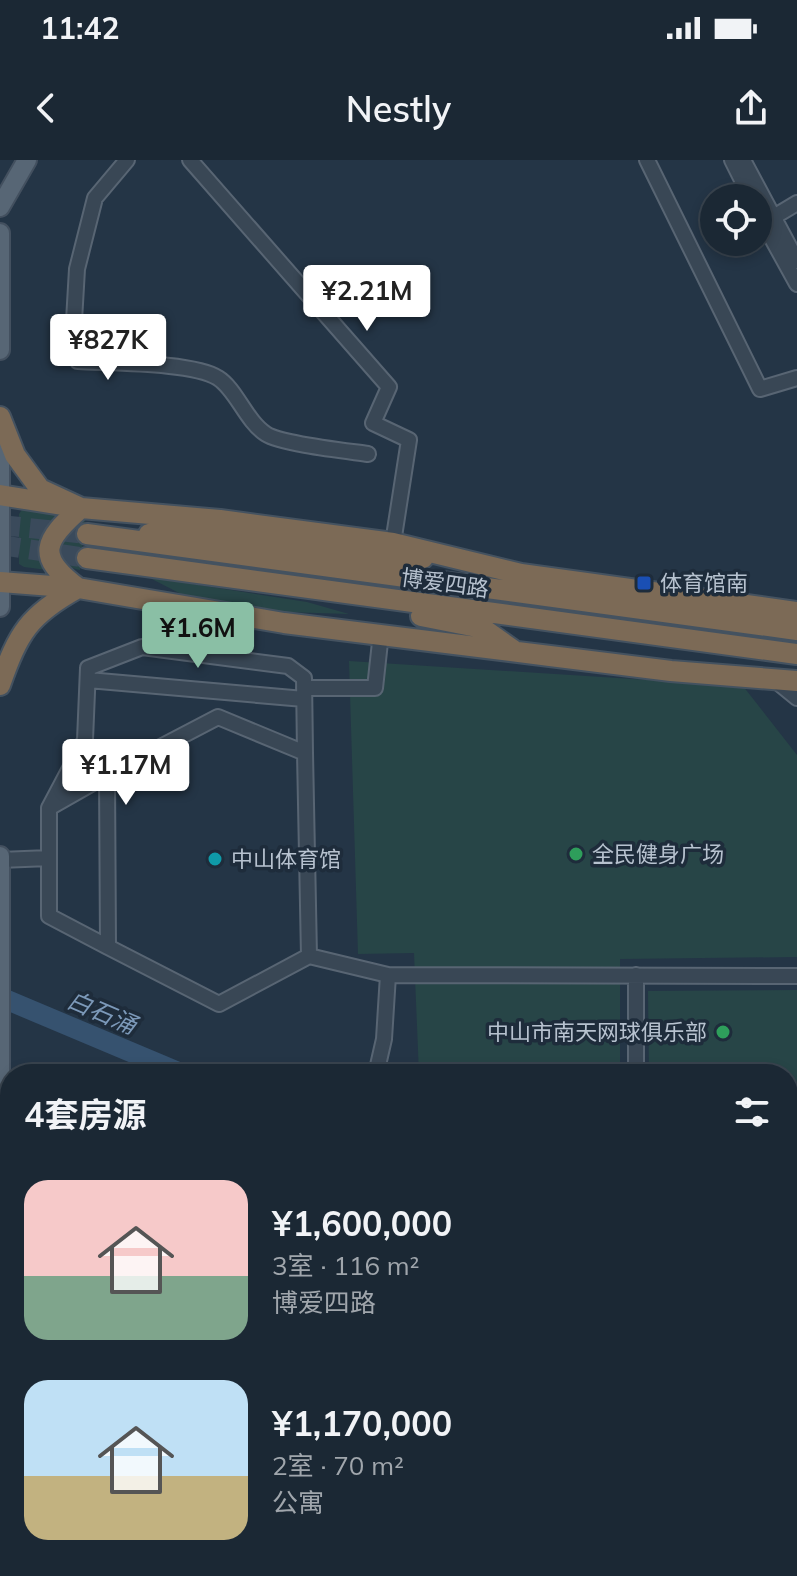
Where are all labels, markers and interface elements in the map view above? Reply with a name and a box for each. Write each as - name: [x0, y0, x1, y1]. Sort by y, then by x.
- text: 11:42: [40, 9, 119, 47]
- icon: back: [24, 86, 68, 130]
- text: Nestly: [346, 86, 451, 131]
- icon: share: [729, 86, 773, 130]
- map controls: [700, 184, 772, 256]
- button: locate: [700, 184, 772, 256]
- pin: ¥2.21M: [302, 265, 432, 333]
- text: ¥2.21M: [321, 274, 413, 307]
- pin: ¥827K: [52, 314, 164, 382]
- text: ¥827K: [68, 323, 148, 356]
- street label: 博爱四路: [399, 563, 491, 603]
- place label: 体育馆南: [660, 569, 748, 597]
- marker: 体育馆南: [635, 574, 653, 592]
- pin: ¥1.6M: [142, 602, 254, 670]
- text: ¥1.6M: [160, 611, 236, 644]
- pin: ¥1.17M: [61, 739, 191, 807]
- text: ¥1.17M: [80, 748, 172, 781]
- place label: 全民健身广场: [592, 840, 724, 868]
- place label: 中山体育馆: [231, 845, 341, 873]
- marker: 全民健身广场: [567, 845, 585, 863]
- marker: 中山体育馆: [206, 850, 224, 868]
- water label: 白石涌: [63, 984, 144, 1041]
- place label: 中山市南天网球俱乐部: [487, 1018, 707, 1046]
- marker: 中山市南天网球俱乐部: [714, 1023, 732, 1041]
- icon: filters: [730, 1090, 774, 1134]
- text: 4套房源: [24, 1093, 146, 1136]
- text: ¥1,600,000: [272, 1202, 452, 1245]
- icon: home: [88, 1212, 184, 1308]
- text: 3室 · 116 m²: [272, 1249, 419, 1282]
- text: 博爱四路: [272, 1286, 376, 1319]
- text: ¥1,170,000: [272, 1402, 452, 1445]
- icon: home: [88, 1412, 184, 1508]
- text: 2室 · 70 m²: [272, 1449, 404, 1482]
- text: 公寓: [272, 1486, 324, 1519]

